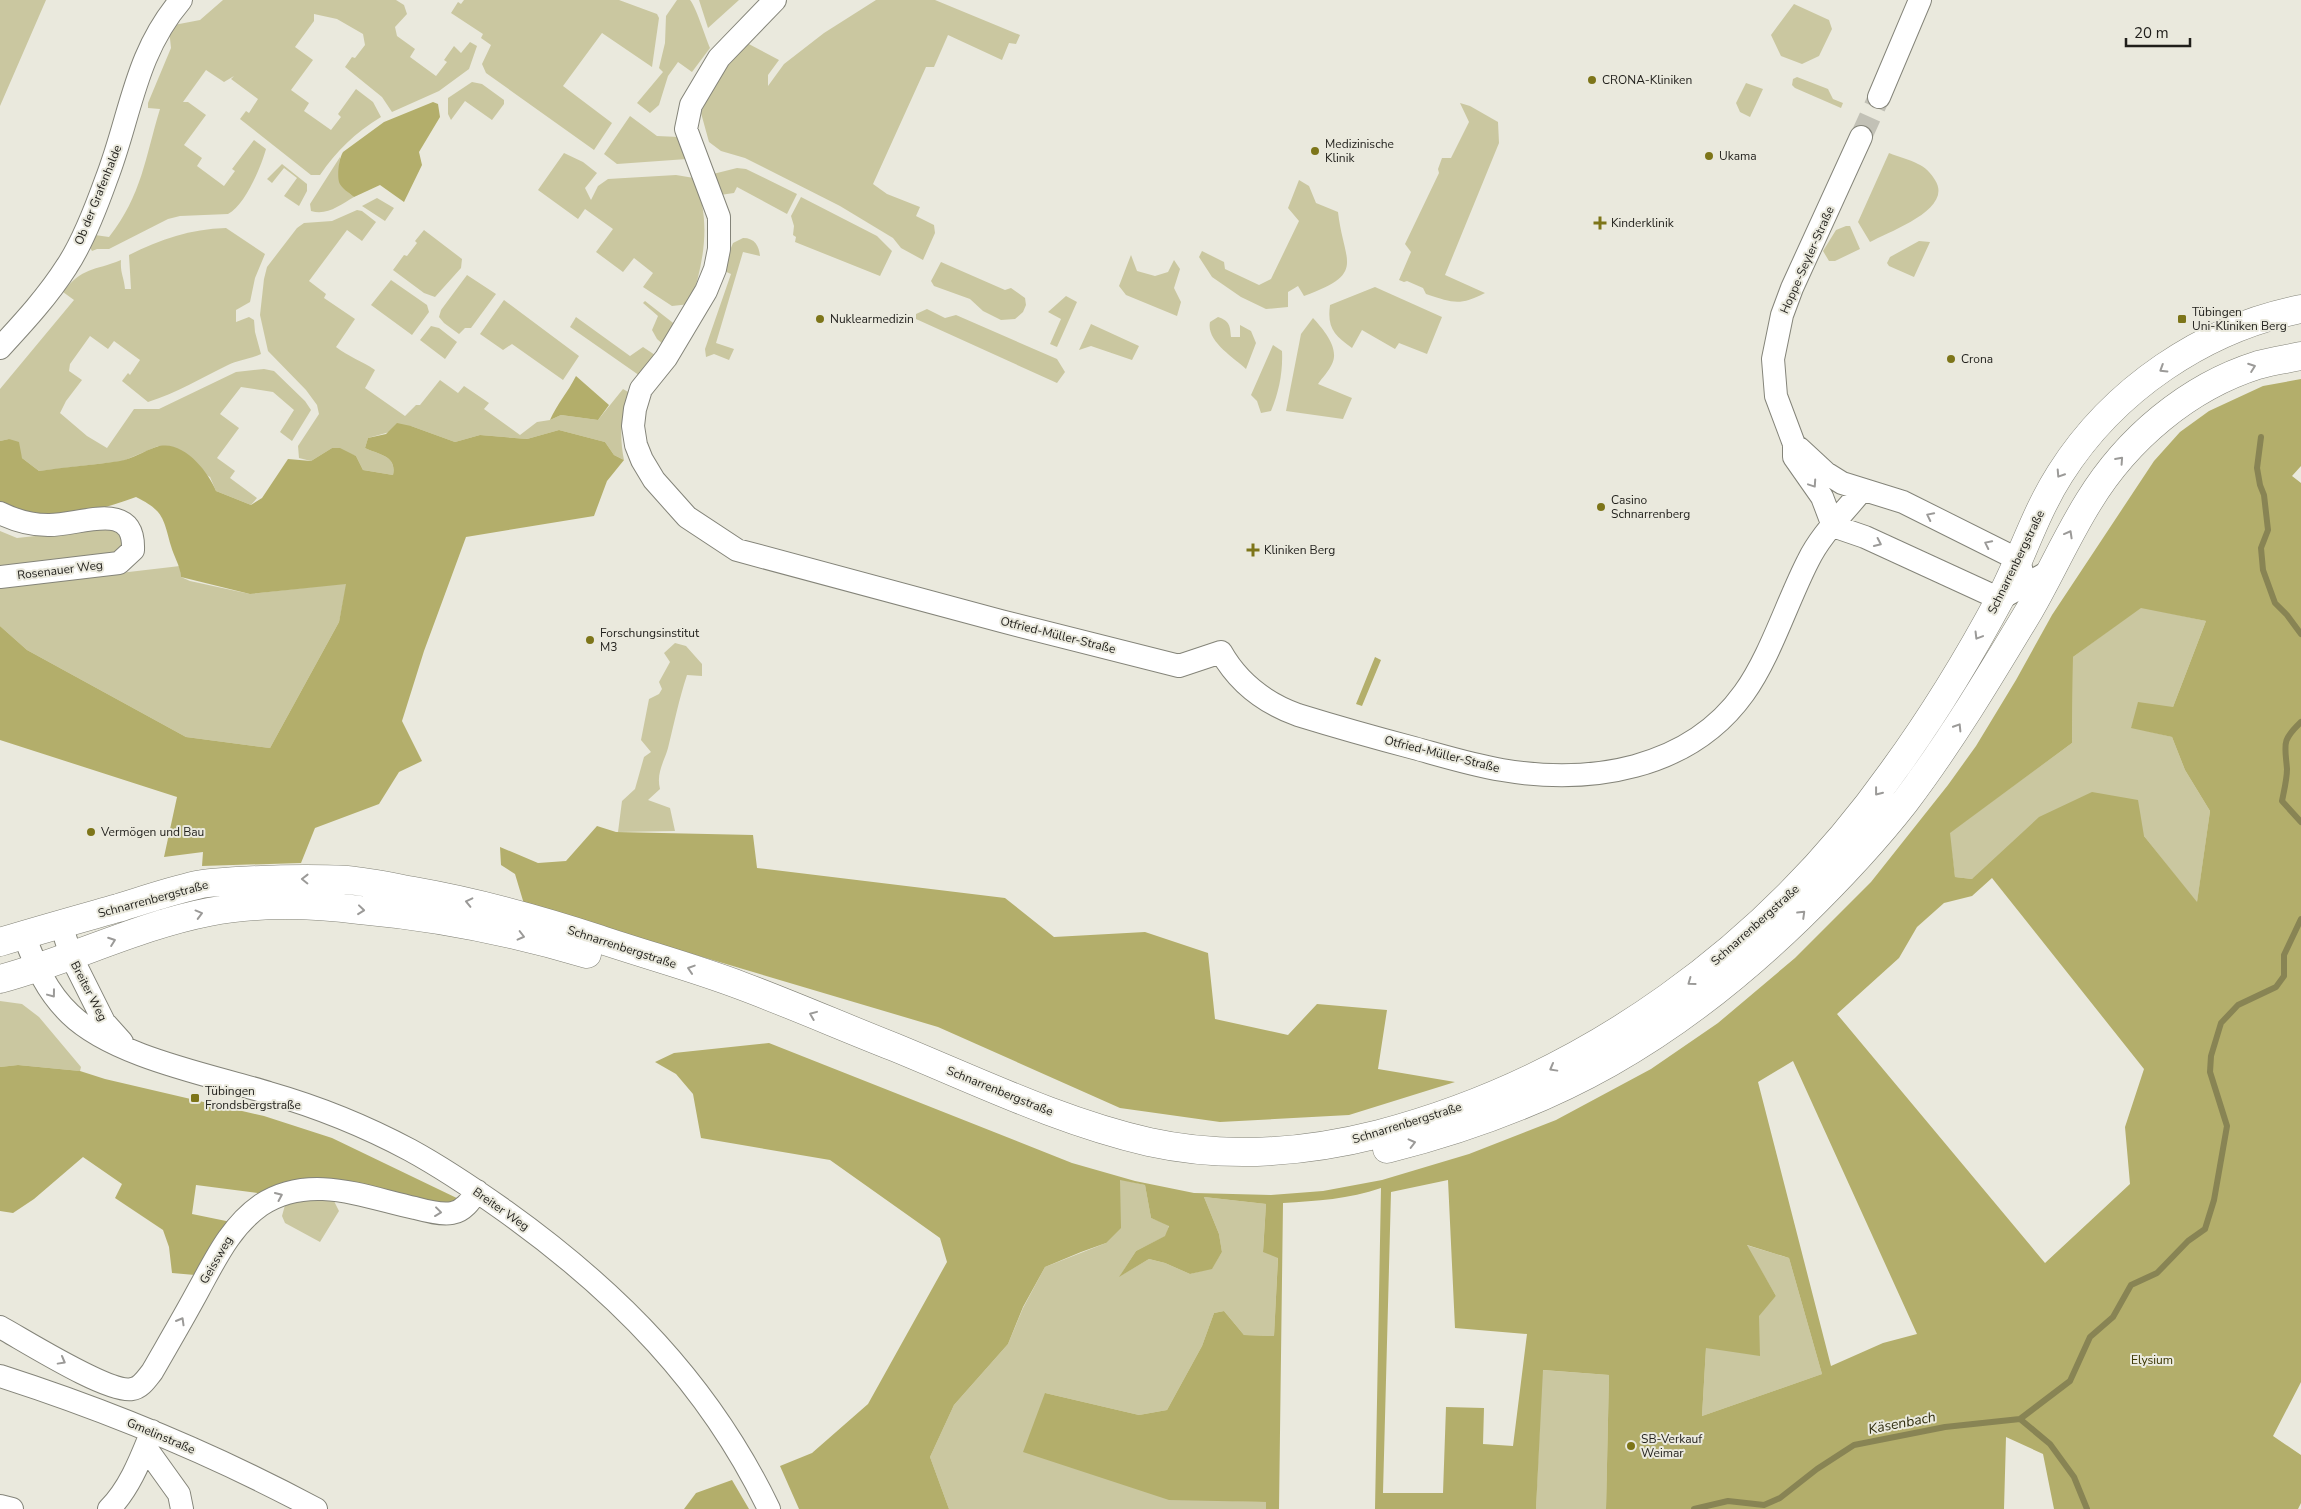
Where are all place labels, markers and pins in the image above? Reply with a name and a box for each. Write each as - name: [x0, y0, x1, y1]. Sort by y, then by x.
- place label: CRONA-Kliniken: [1602, 72, 1692, 88]
- marker: CRONA-Kliniken: [1586, 74, 1598, 86]
- place label: Medizinische Klinik: [1325, 136, 1394, 166]
- marker: Medizinische Klinik: [1309, 145, 1321, 157]
- place label: Ukama: [1719, 148, 1757, 164]
- marker: Ukama: [1703, 150, 1715, 162]
- place label: Kinderklinik: [1611, 215, 1675, 231]
- marker: Kinderklinik: [1593, 216, 1607, 230]
- place label: Tübingen Uni-Kliniken Berg: [2192, 304, 2287, 334]
- place label: Nuklearmedizin: [830, 311, 914, 327]
- marker: Nuklearmedizin: [814, 313, 826, 325]
- marker: Tübingen Uni-Kliniken Berg: [2176, 313, 2188, 325]
- place label: Crona: [1961, 351, 1993, 367]
- marker: Crona: [1945, 353, 1957, 365]
- place label: Casino Schnarrenberg: [1611, 492, 1690, 522]
- marker: Casino Schnarrenberg: [1595, 501, 1607, 513]
- place label: Kliniken Berg: [1264, 542, 1335, 558]
- marker: Kliniken Berg: [1246, 543, 1260, 557]
- place label: Forschungsinstitut M3: [600, 625, 700, 655]
- marker: Forschungsinstitut M3: [584, 634, 596, 646]
- place label: Vermögen und Bau: [100, 824, 204, 840]
- marker: Vermögen und Bau: [85, 826, 97, 838]
- place label: Tübingen Frondsbergstraße: [205, 1083, 301, 1113]
- marker: Tübingen Frondsbergstraße: [189, 1092, 201, 1104]
- place label: SB-Verkauf Weimar: [1641, 1431, 1703, 1461]
- marker: SB-Verkauf Weimar: [1625, 1440, 1637, 1452]

